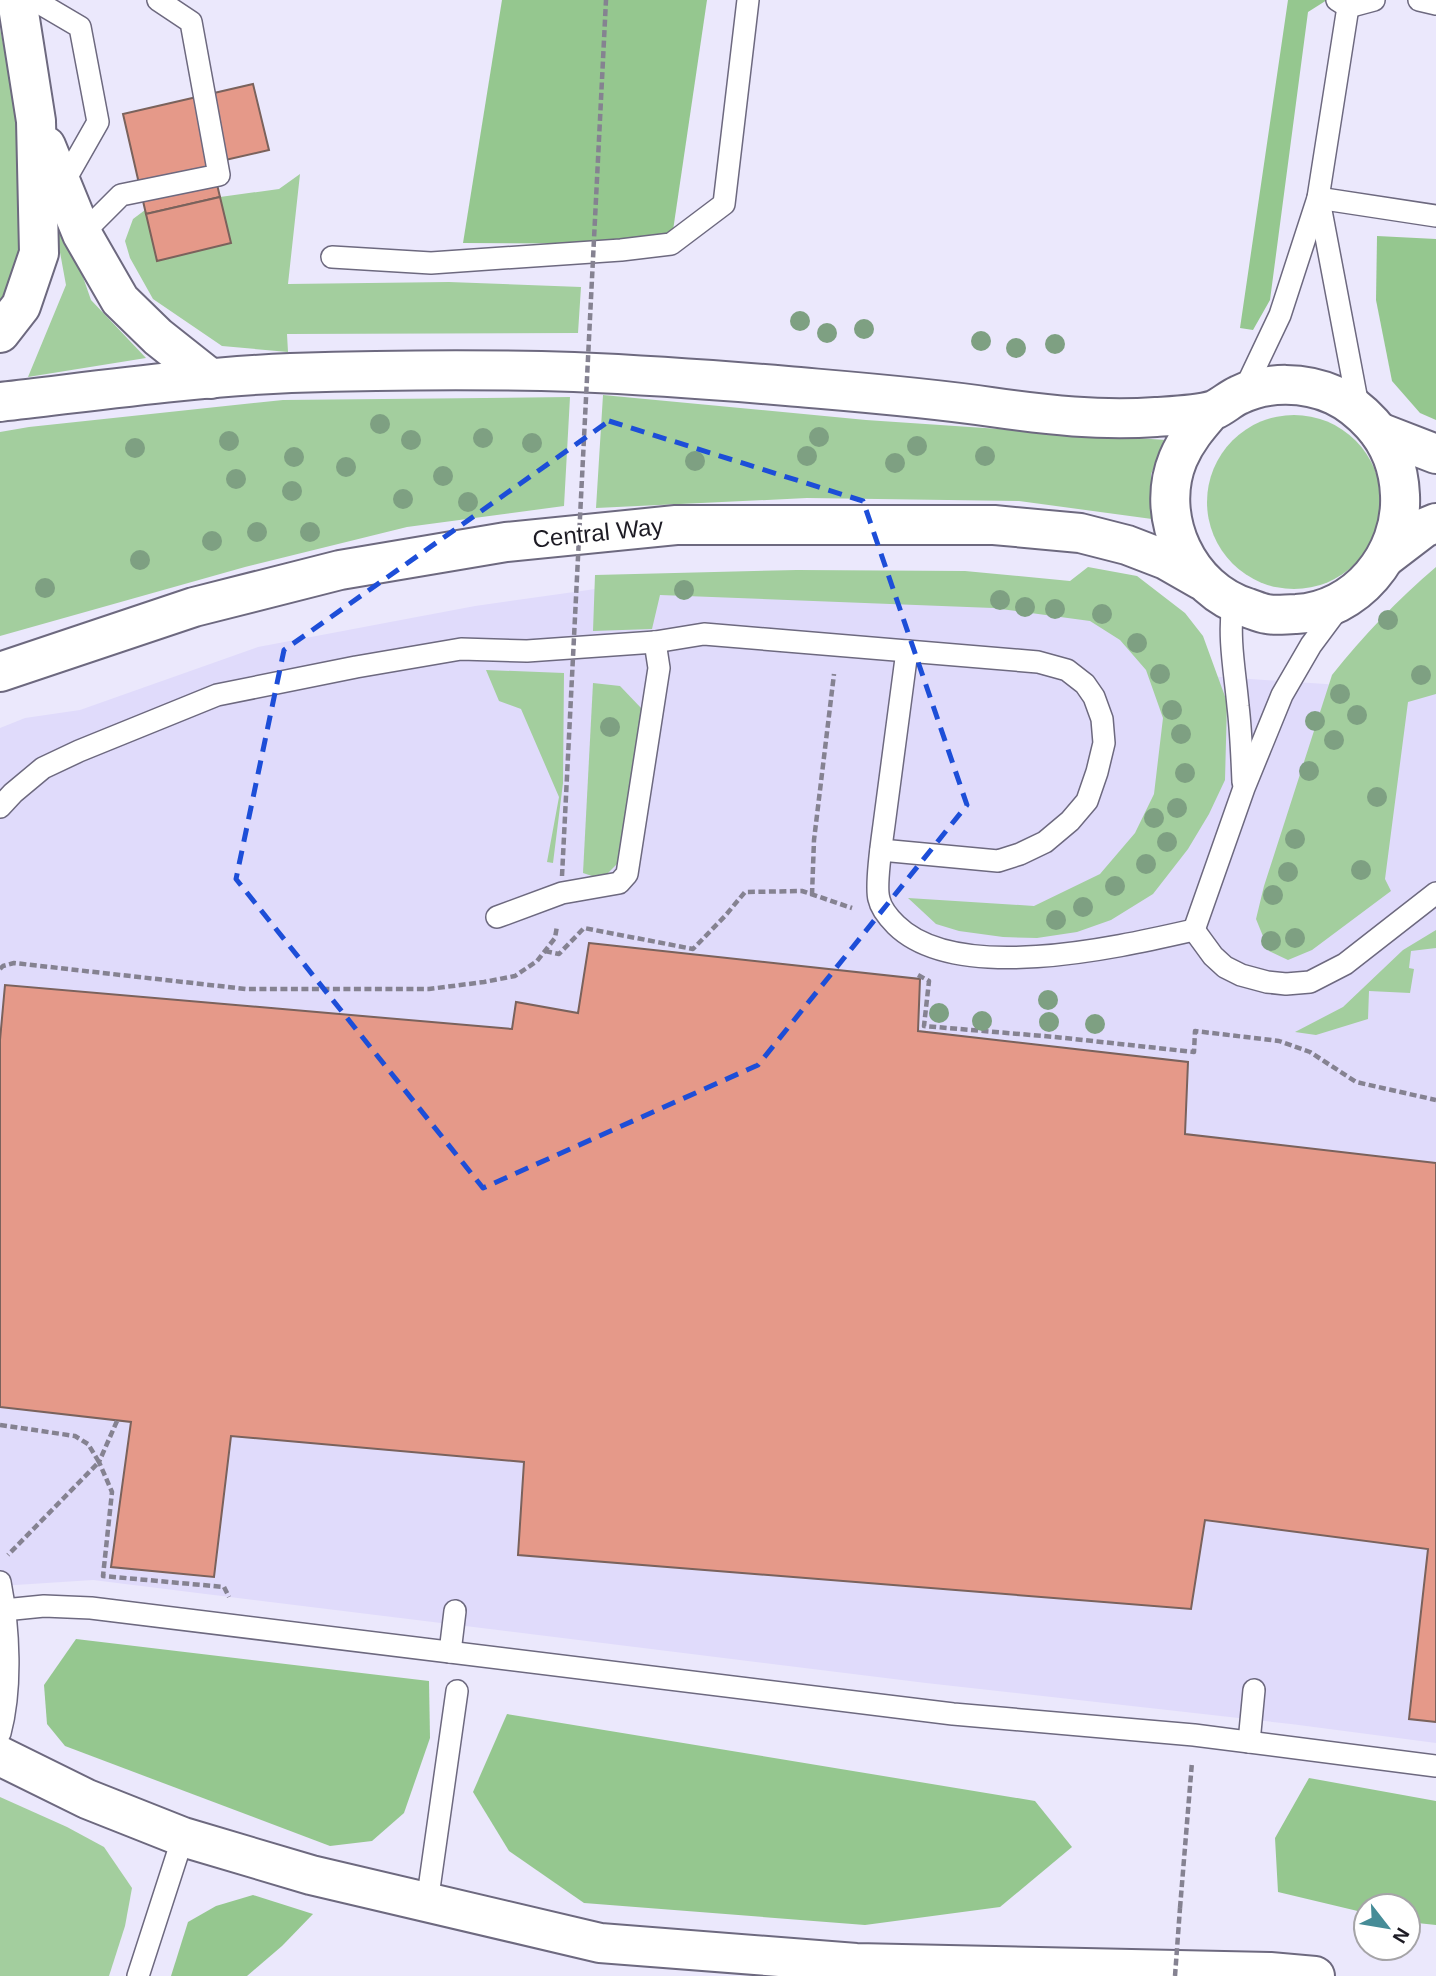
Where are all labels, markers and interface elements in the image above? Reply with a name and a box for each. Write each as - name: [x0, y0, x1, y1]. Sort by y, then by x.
- street label: Central Way: [531, 512, 665, 553]
- north arrow: [1352, 1892, 1422, 1962]
- text: N: [1389, 1924, 1414, 1947]

